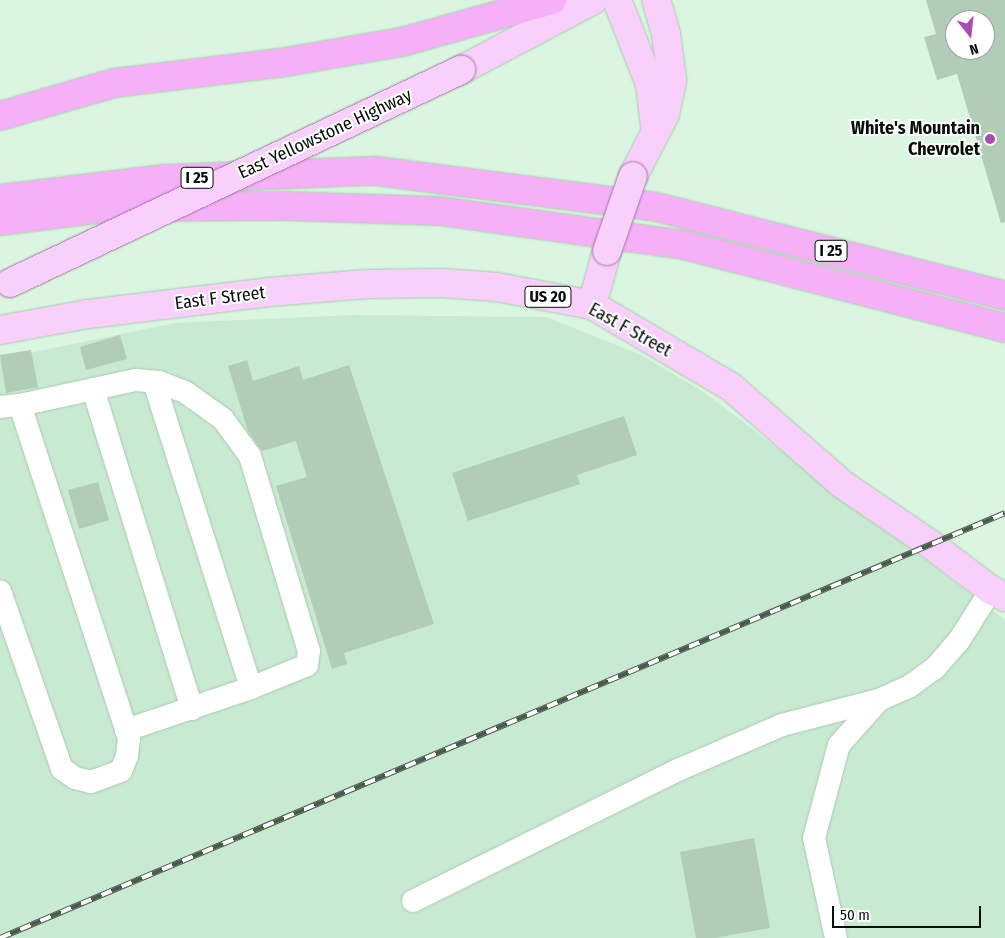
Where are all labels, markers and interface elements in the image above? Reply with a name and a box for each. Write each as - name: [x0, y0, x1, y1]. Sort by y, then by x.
- north arrow: [945, 10, 995, 60]
- text: N: [968, 40, 980, 58]
- street label: East Yellowstone Highway: [235, 84, 415, 184]
- place label: White's Mountain Chevrolet: [851, 118, 980, 160]
- marker: White's Mountain Chevrolet: [984, 133, 996, 145]
- road number: I 25: [180, 164, 214, 192]
- road number: I 25: [814, 238, 848, 264]
- street label: East F Street: [173, 282, 267, 314]
- road number: US 20: [524, 284, 572, 310]
- street label: East F Street: [585, 298, 675, 362]
- scale bar: [835, 896, 984, 928]
- text: 50 m: [840, 906, 870, 924]

